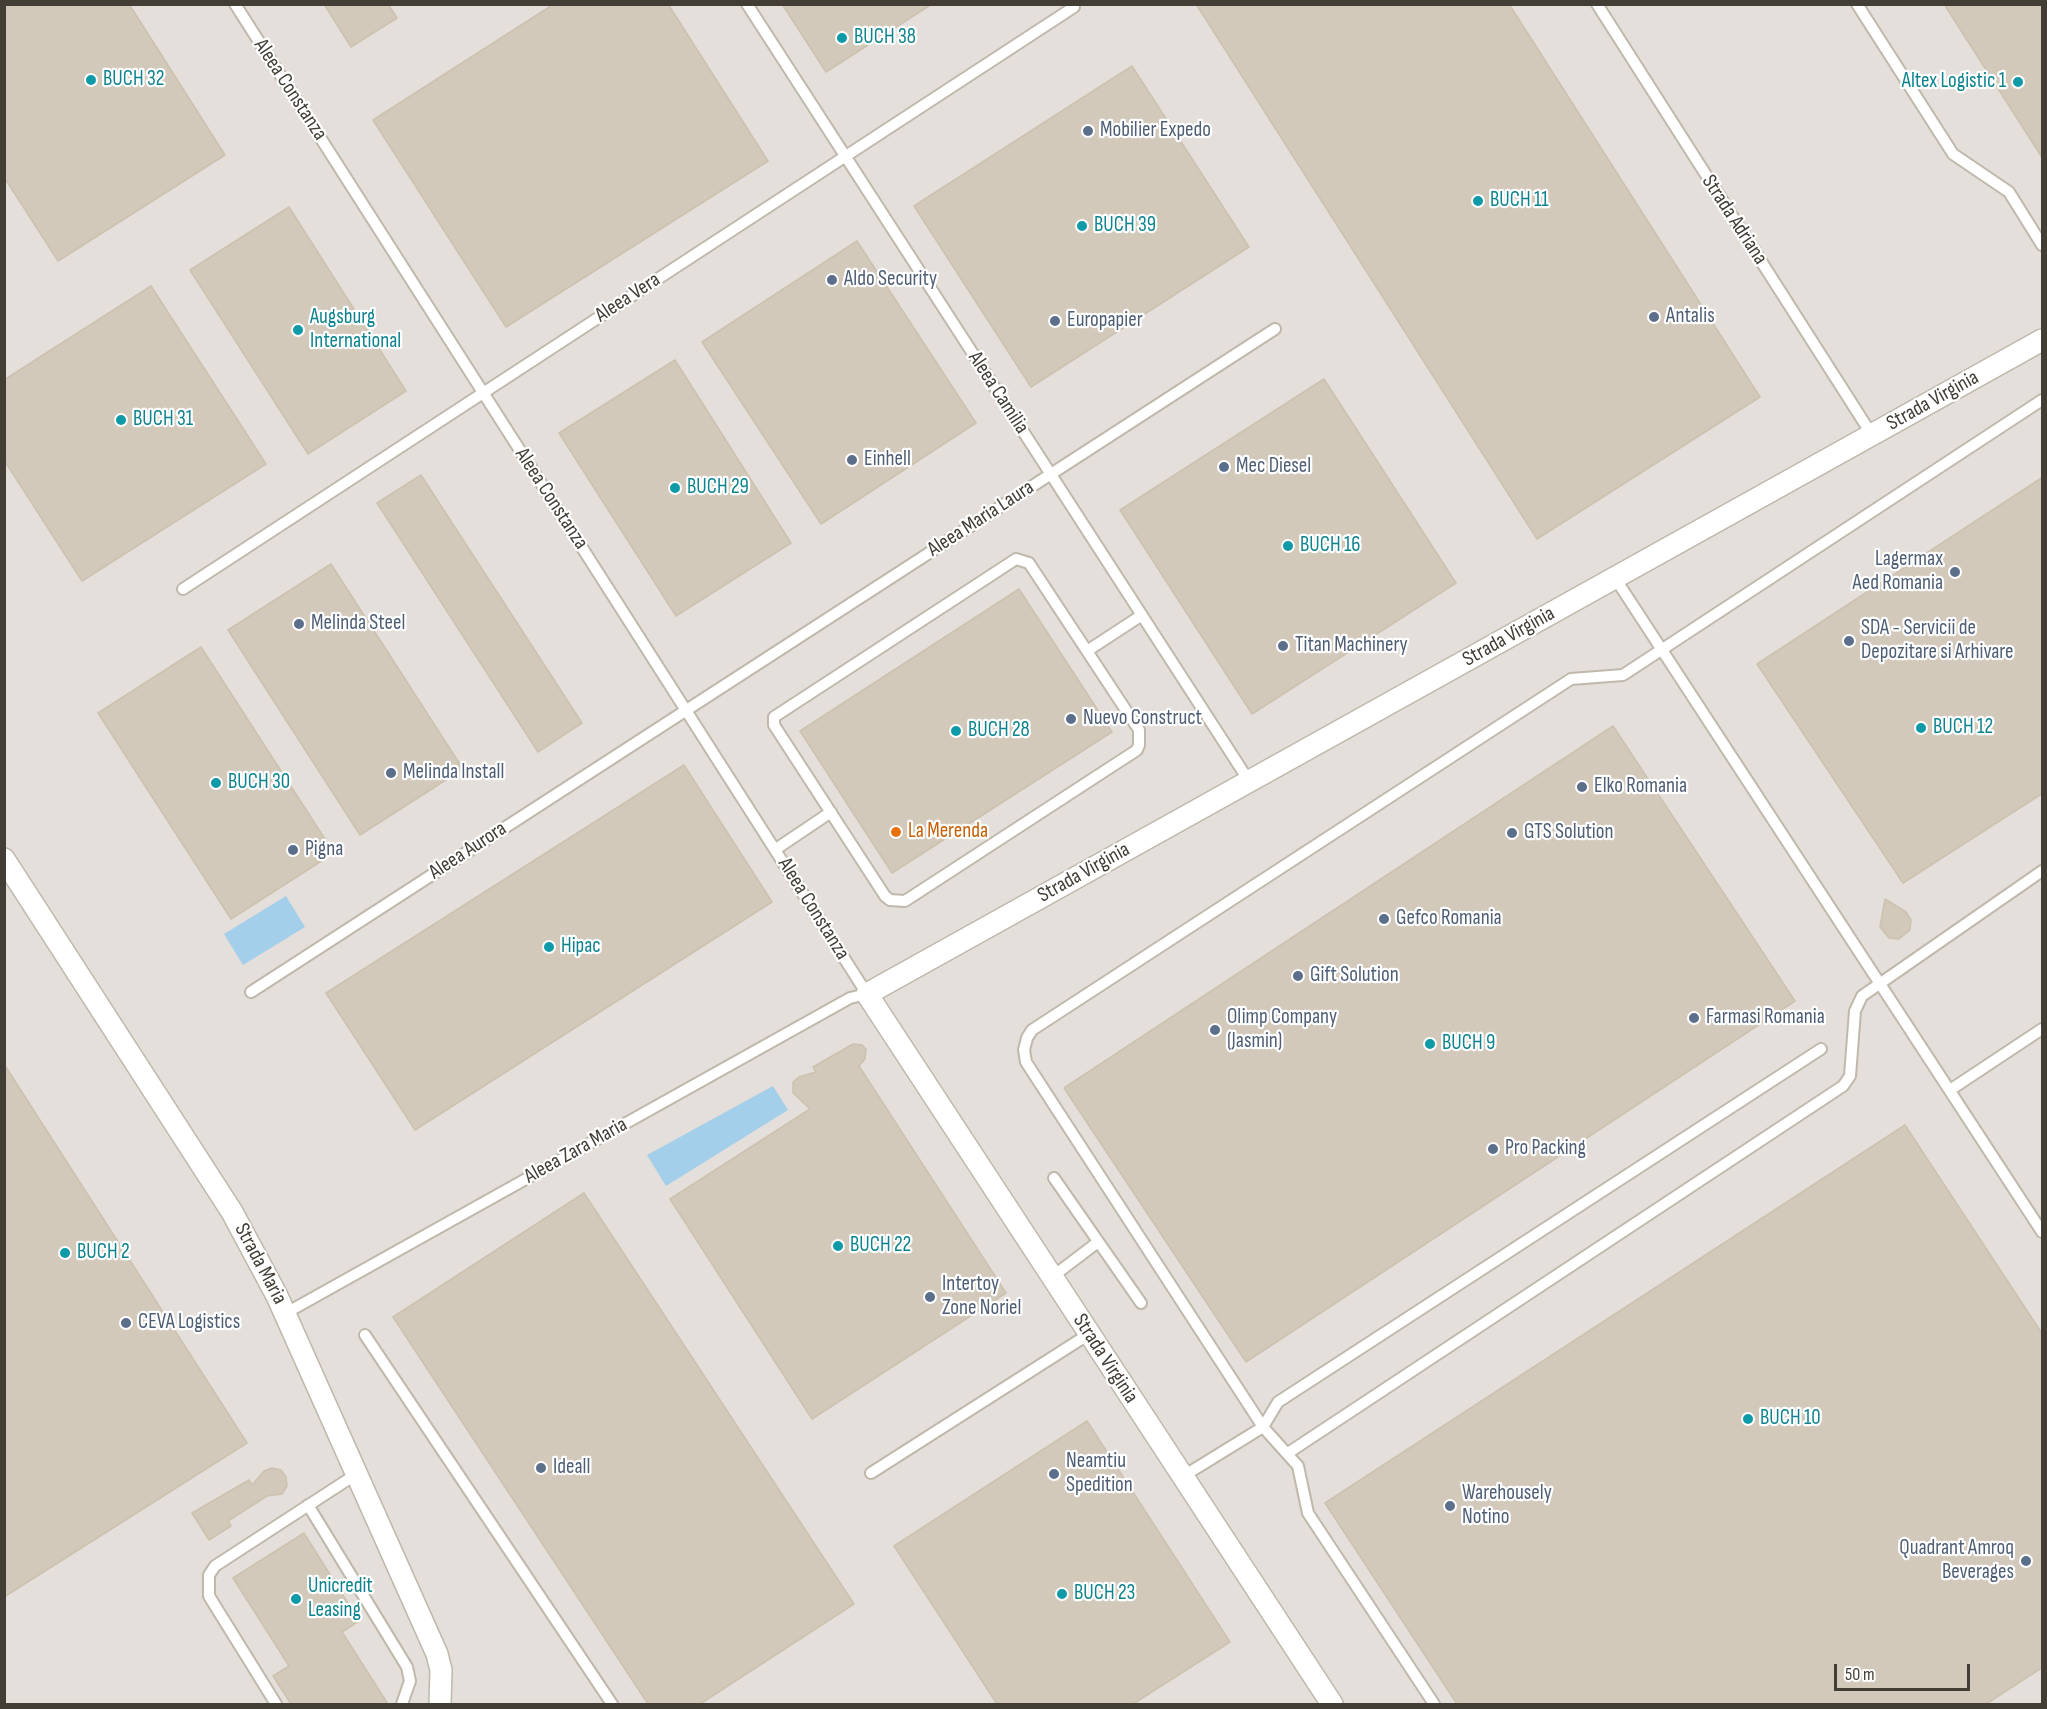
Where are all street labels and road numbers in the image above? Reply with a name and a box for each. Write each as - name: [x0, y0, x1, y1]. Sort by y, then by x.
- street label: Aleea Constanza: [248, 35, 332, 145]
- street label: Strada Adriana: [1696, 170, 1772, 270]
- street label: Aleea Vera: [591, 268, 665, 328]
- street label: Aleea Camilia: [962, 347, 1034, 439]
- street label: Strada Virginia: [1883, 365, 1983, 437]
- street label: Aleea Constanza: [509, 444, 593, 554]
- street label: Aleea Maria Laura: [923, 475, 1039, 563]
- street label: Strada Virginia: [1459, 601, 1559, 673]
- street label: Aleea Aurora: [424, 817, 512, 885]
- street label: Strada Virginia: [1034, 837, 1134, 909]
- street label: Aleea Constanza: [772, 853, 854, 965]
- street label: Aleea Zara Maria: [520, 1112, 632, 1190]
- street label: Strada Maria: [228, 1219, 292, 1309]
- street label: Strada Virginia: [1067, 1310, 1143, 1408]

